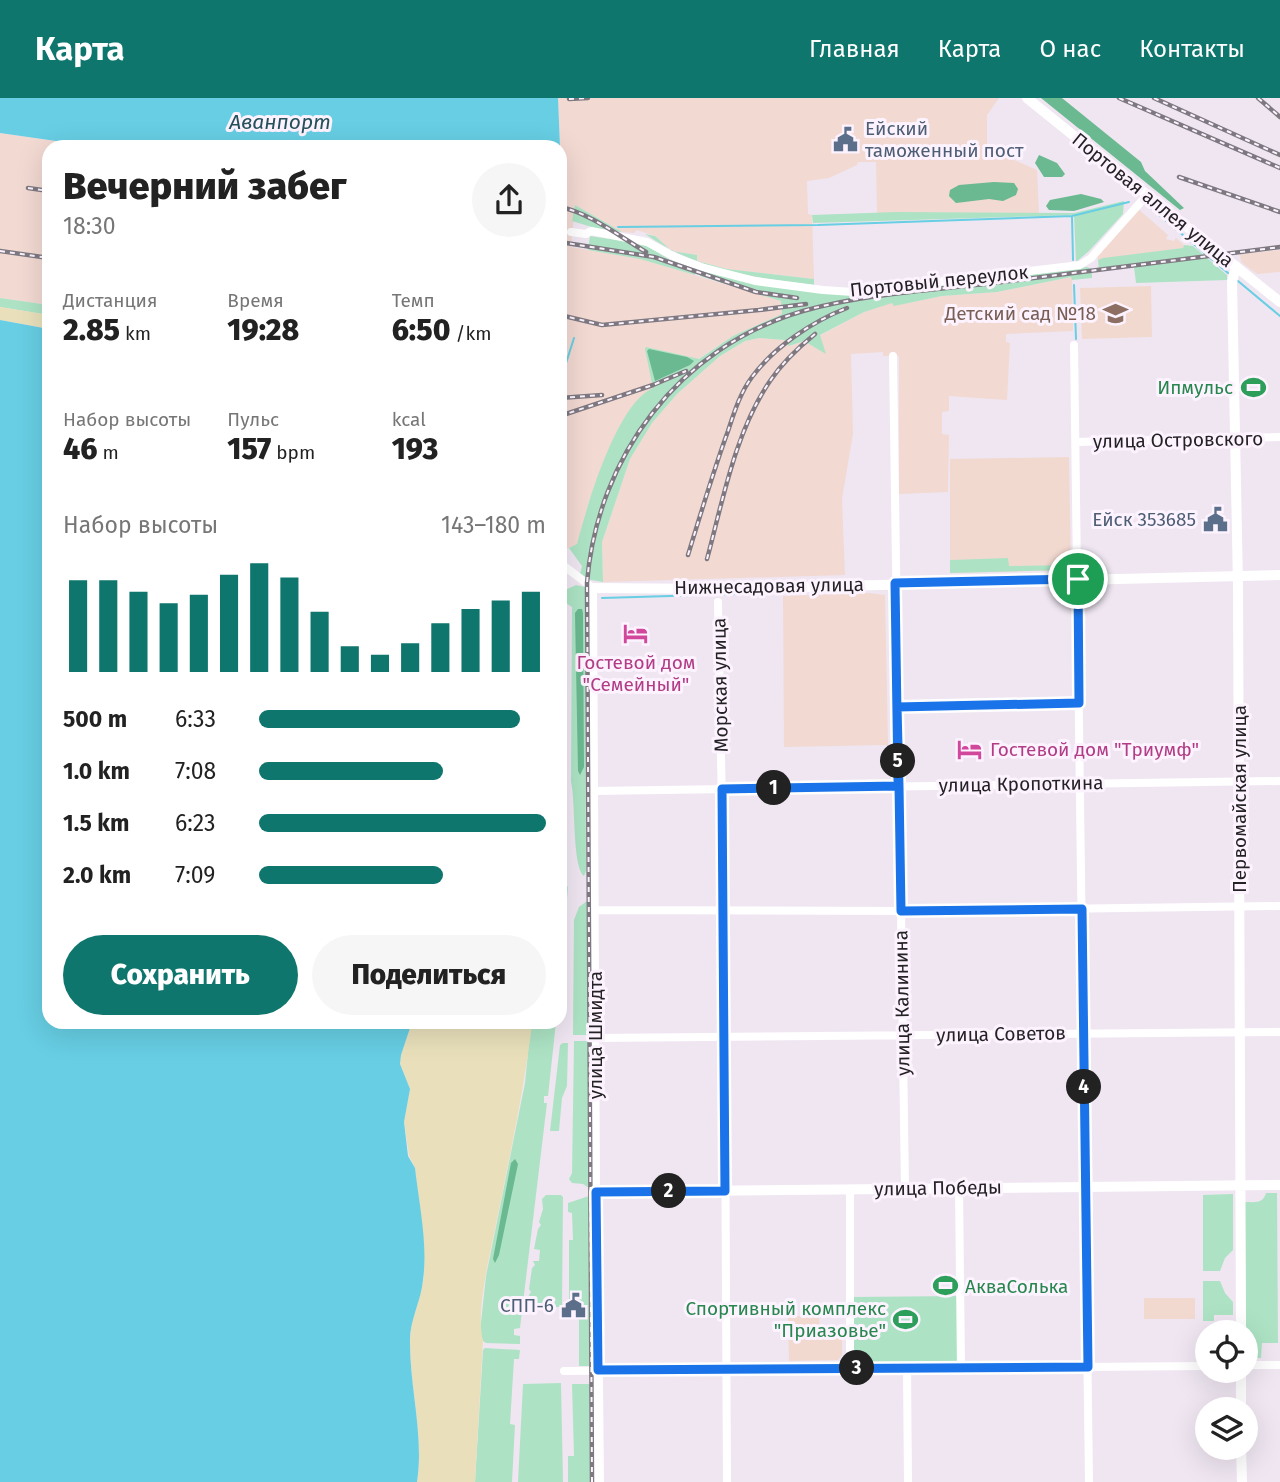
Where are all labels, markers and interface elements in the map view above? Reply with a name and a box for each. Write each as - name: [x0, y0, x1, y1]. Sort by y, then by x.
- text: Карта: [35, 29, 125, 69]
- text: Главная: [809, 35, 900, 63]
- text: Карта: [938, 35, 1001, 63]
- text: О нас: [1039, 35, 1101, 63]
- text: Контакты: [1139, 35, 1245, 63]
- water label: Аванпорт: [228, 109, 331, 135]
- place label: Ейский таможенный пост: [865, 117, 1024, 162]
- public building icon: Ейский таможенный пост: [831, 125, 859, 153]
- street label: Портовая аллея улица: [1068, 128, 1238, 272]
- text: Вечерний забег: [63, 163, 347, 209]
- button: share: [472, 163, 546, 237]
- text: 18:30: [63, 212, 116, 240]
- street label: Портовый переулок: [849, 260, 1029, 302]
- text: Дистанция: [63, 289, 158, 312]
- text: Время: [227, 289, 284, 312]
- text: Темп: [392, 289, 435, 312]
- school or university icon: Детский сад №18: [1102, 299, 1130, 327]
- place label: Детский сад №18: [944, 302, 1096, 325]
- text: 2.85: [63, 312, 120, 348]
- text: 19:28: [227, 312, 299, 348]
- text: 6:50: [392, 312, 451, 348]
- text: km: [120, 322, 151, 345]
- text: /km: [451, 322, 491, 345]
- sports icon: Ипмульс: [1239, 373, 1267, 401]
- place label: Ипмульс: [1157, 376, 1233, 399]
- text: Набор высоты: [63, 408, 191, 431]
- text: Пульс: [227, 408, 279, 431]
- text: kcal: [392, 408, 426, 431]
- street label: улица Островского: [1093, 427, 1263, 453]
- text: 46: [63, 431, 97, 467]
- text: 157: [227, 431, 271, 467]
- text: 193: [392, 431, 438, 467]
- text: m: [97, 441, 119, 464]
- text: bpm: [271, 441, 315, 464]
- public building icon: Ейск 353685: [1202, 505, 1230, 533]
- place label: Ейск 353685: [1092, 508, 1196, 531]
- text: Набор высоты: [63, 511, 218, 539]
- text: 143–180 m: [441, 511, 546, 539]
- pin: [1048, 549, 1108, 609]
- icon: arrive: [1059, 560, 1097, 598]
- street label: Нижнесадовая улица: [674, 573, 864, 599]
- street label: Морская улица: [707, 618, 733, 752]
- hotel icon: Гостевой дом "Семейный": [622, 620, 650, 648]
- place label: Гостевой дом "Семейный": [577, 651, 695, 696]
- text: 500 m: [63, 705, 127, 733]
- text: 6:33: [175, 705, 216, 733]
- street label: Первомайская улица: [1228, 705, 1251, 893]
- hotel icon: Гостевой дом "Триумф": [956, 735, 984, 763]
- place label: Гостевой дом "Триумф": [990, 738, 1199, 761]
- pin: 5: [880, 744, 916, 778]
- text: 5: [892, 749, 903, 772]
- text: 1.0 km: [63, 757, 130, 785]
- text: 7:08: [175, 757, 216, 785]
- pin: 1: [756, 770, 792, 806]
- street label: улица Кропоткина: [938, 771, 1104, 797]
- text: 1: [769, 776, 778, 799]
- text: 1.5 km: [63, 809, 129, 837]
- text: 6:23: [175, 809, 216, 837]
- text: 2.0 km: [63, 861, 131, 889]
- text: 7:09: [175, 861, 215, 889]
- street label: улица Калинина: [889, 930, 915, 1076]
- button: Сохранить: [63, 935, 298, 1015]
- button: Поделиться: [312, 935, 546, 1015]
- street label: улица Шмидта: [584, 971, 607, 1099]
- street label: улица Советов: [936, 1021, 1066, 1047]
- pin: 4: [1066, 1070, 1102, 1104]
- text: 4: [1078, 1075, 1089, 1098]
- pin: 2: [652, 1174, 686, 1208]
- street label: улица Победы: [874, 1175, 1002, 1201]
- text: 2: [664, 1179, 673, 1202]
- sports icon: АкваСолька: [931, 1272, 959, 1300]
- place label: АкваСолька: [965, 1275, 1068, 1298]
- public building icon: СПП-6: [560, 1291, 588, 1319]
- place label: СПП-6: [500, 1294, 554, 1317]
- place label: Спортивный комплекс "Приазовье": [685, 1297, 886, 1342]
- sports icon: Спортивный комплекс "Приазовье": [892, 1305, 920, 1333]
- map controls: [1195, 1320, 1258, 1460]
- button: locate: [1195, 1320, 1258, 1383]
- pin: 3: [840, 1350, 874, 1386]
- text: 3: [852, 1356, 861, 1379]
- button: layers: [1195, 1397, 1258, 1460]

